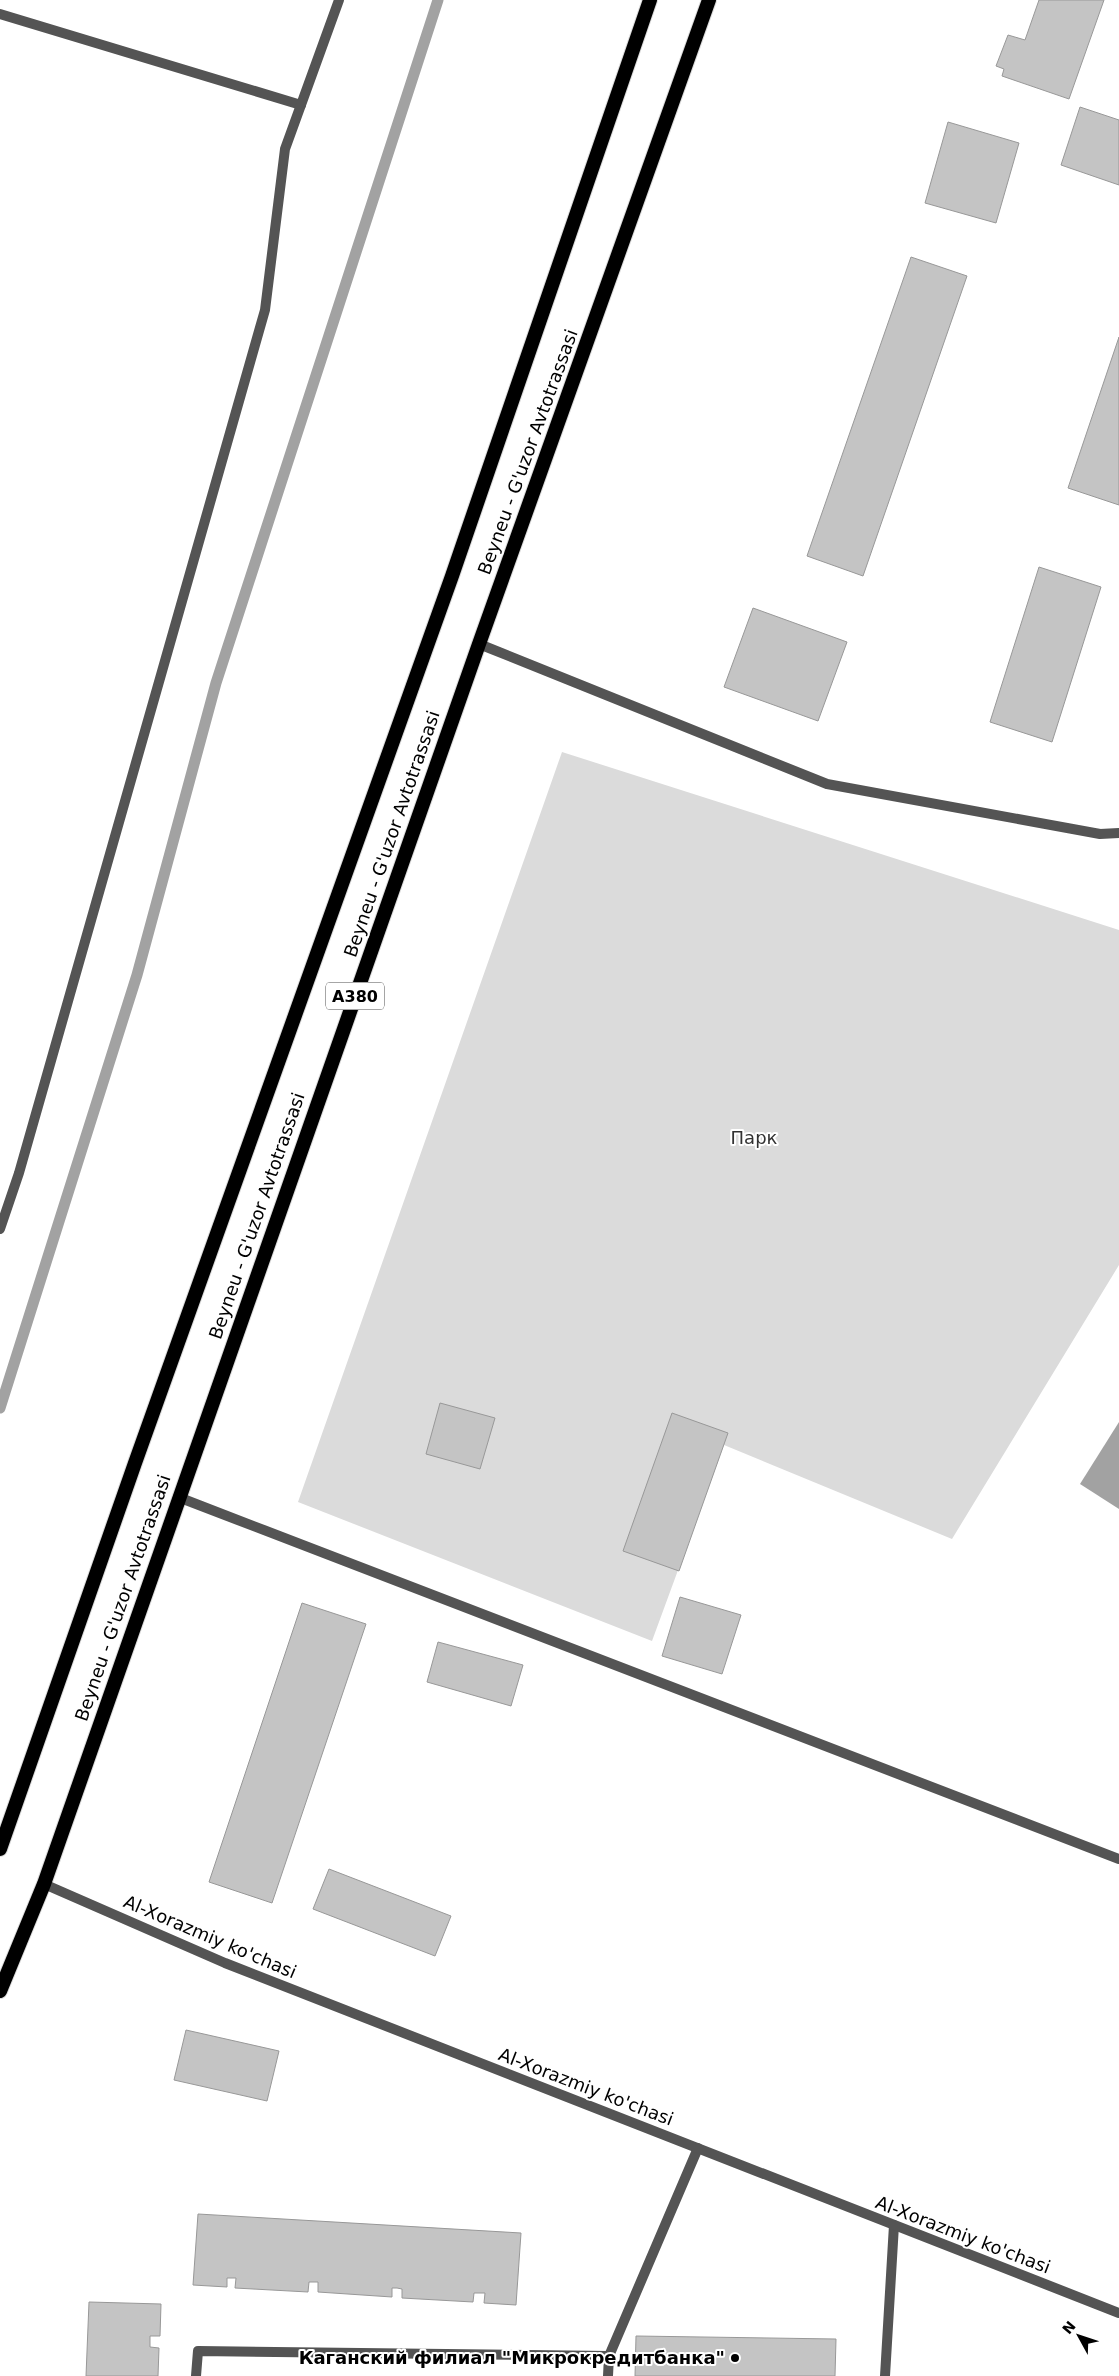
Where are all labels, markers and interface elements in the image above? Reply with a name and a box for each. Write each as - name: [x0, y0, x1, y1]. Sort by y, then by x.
- street label: Beyneu - G'uzor Avtotrassasi: [473, 326, 582, 577]
- street label: Beyneu - G'uzor Avtotrassasi: [339, 708, 444, 960]
- road number: A380: [326, 982, 384, 1009]
- street label: Beyneu - G'uzor Avtotrassasi: [204, 1090, 309, 1342]
- park label: Парк: [731, 1127, 778, 1148]
- street label: Beyneu - G'uzor Avtotrassasi: [70, 1472, 175, 1724]
- street label: Al-Xorazmiy ko'chasi: [121, 1891, 300, 1982]
- street label: Al-Xorazmiy ko'chasi: [496, 2043, 677, 2130]
- street label: Al-Xorazmiy ko'chasi: [873, 2191, 1054, 2278]
- north arrow: [1054, 2311, 1104, 2361]
- text: N: [1059, 2318, 1079, 2337]
- place label: Каганский филиал "Микрокредитбанка": [299, 2347, 725, 2368]
- marker: Каганский филиал "Микрокредитбанка": [729, 2352, 741, 2364]

